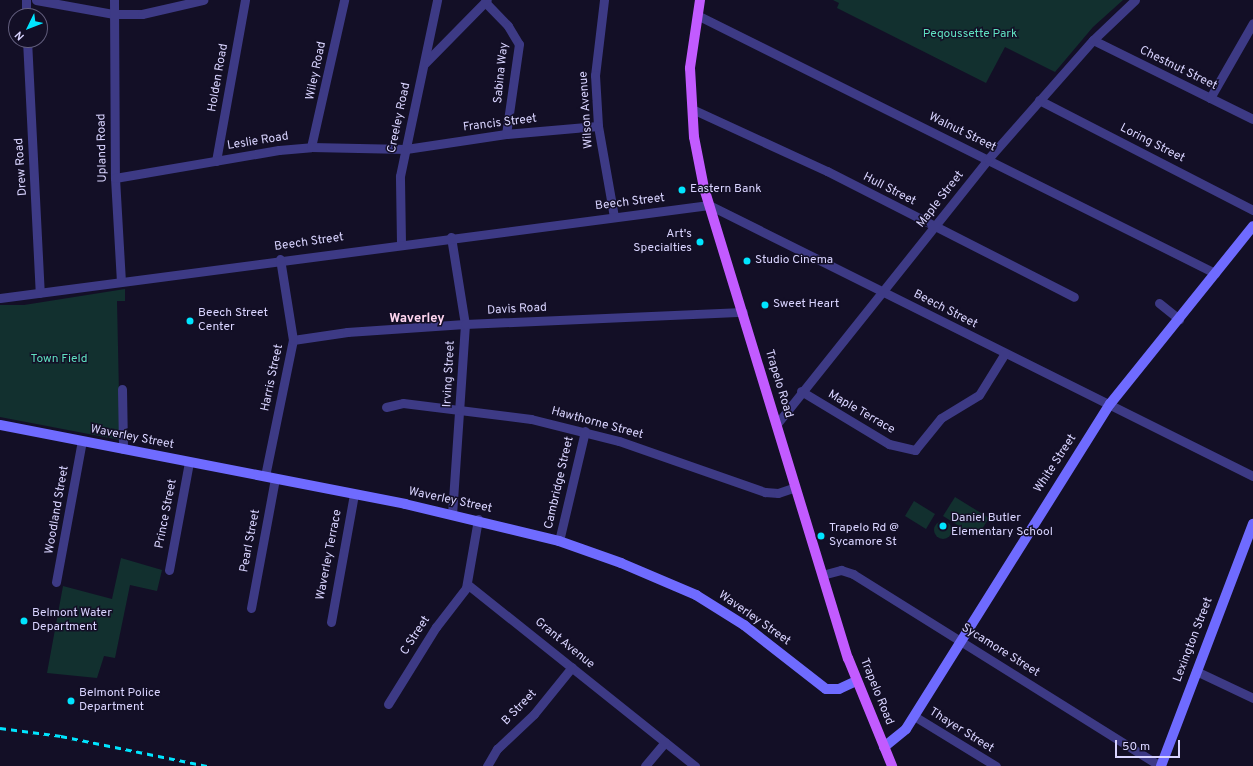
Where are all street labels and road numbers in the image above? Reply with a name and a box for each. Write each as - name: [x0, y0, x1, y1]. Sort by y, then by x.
- street label: Wiley Road: [304, 40, 330, 102]
- street label: Sabina Way: [492, 42, 512, 104]
- street label: Holden Road: [206, 43, 232, 113]
- street label: Chestnut Street: [1137, 44, 1219, 94]
- street label: Wilson Avenue: [577, 71, 597, 149]
- street label: Creeley Road: [386, 82, 414, 154]
- street label: Walnut Street: [926, 110, 998, 156]
- street label: Francis Street: [462, 112, 538, 136]
- street label: Upland Road: [95, 113, 111, 183]
- street label: Loring Street: [1117, 122, 1187, 166]
- street label: Leslie Road: [226, 130, 290, 154]
- street label: Drew Road: [13, 138, 31, 196]
- street label: Maple Street: [914, 169, 968, 231]
- street label: Hull Street: [860, 171, 918, 209]
- street label: Beech Street: [594, 192, 666, 214]
- street label: Beech Street: [273, 231, 345, 255]
- street label: Beech Street: [911, 288, 979, 332]
- street label: Davis Road: [487, 301, 547, 319]
- street label: Irving Street: [441, 340, 459, 408]
- street label: Harris Street: [259, 343, 287, 413]
- street label: Trapelo Road: [761, 348, 795, 420]
- street label: Maple Terrace: [825, 388, 897, 438]
- street label: Hawthorne Street: [549, 405, 645, 443]
- street label: Waverley Street: [89, 423, 175, 453]
- street label: White Street: [1032, 432, 1080, 496]
- street label: Cambridge Street: [542, 435, 578, 531]
- street label: Woodland Street: [43, 465, 73, 555]
- street label: Prince Street: [153, 478, 181, 550]
- street label: Waverley Street: [407, 485, 493, 517]
- street label: Pearl Street: [238, 508, 264, 574]
- street label: Waverley Terrace: [314, 508, 346, 602]
- street label: Waverley Street: [715, 589, 793, 649]
- street label: Lexington Street: [1171, 596, 1217, 684]
- street label: C Street: [398, 614, 434, 658]
- street label: Grant Avenue: [531, 615, 597, 673]
- street label: Sycamore Street: [958, 621, 1042, 681]
- street label: Trapelo Road: [856, 657, 896, 727]
- street label: B Street: [500, 687, 540, 729]
- street label: Thayer Street: [926, 705, 996, 757]

